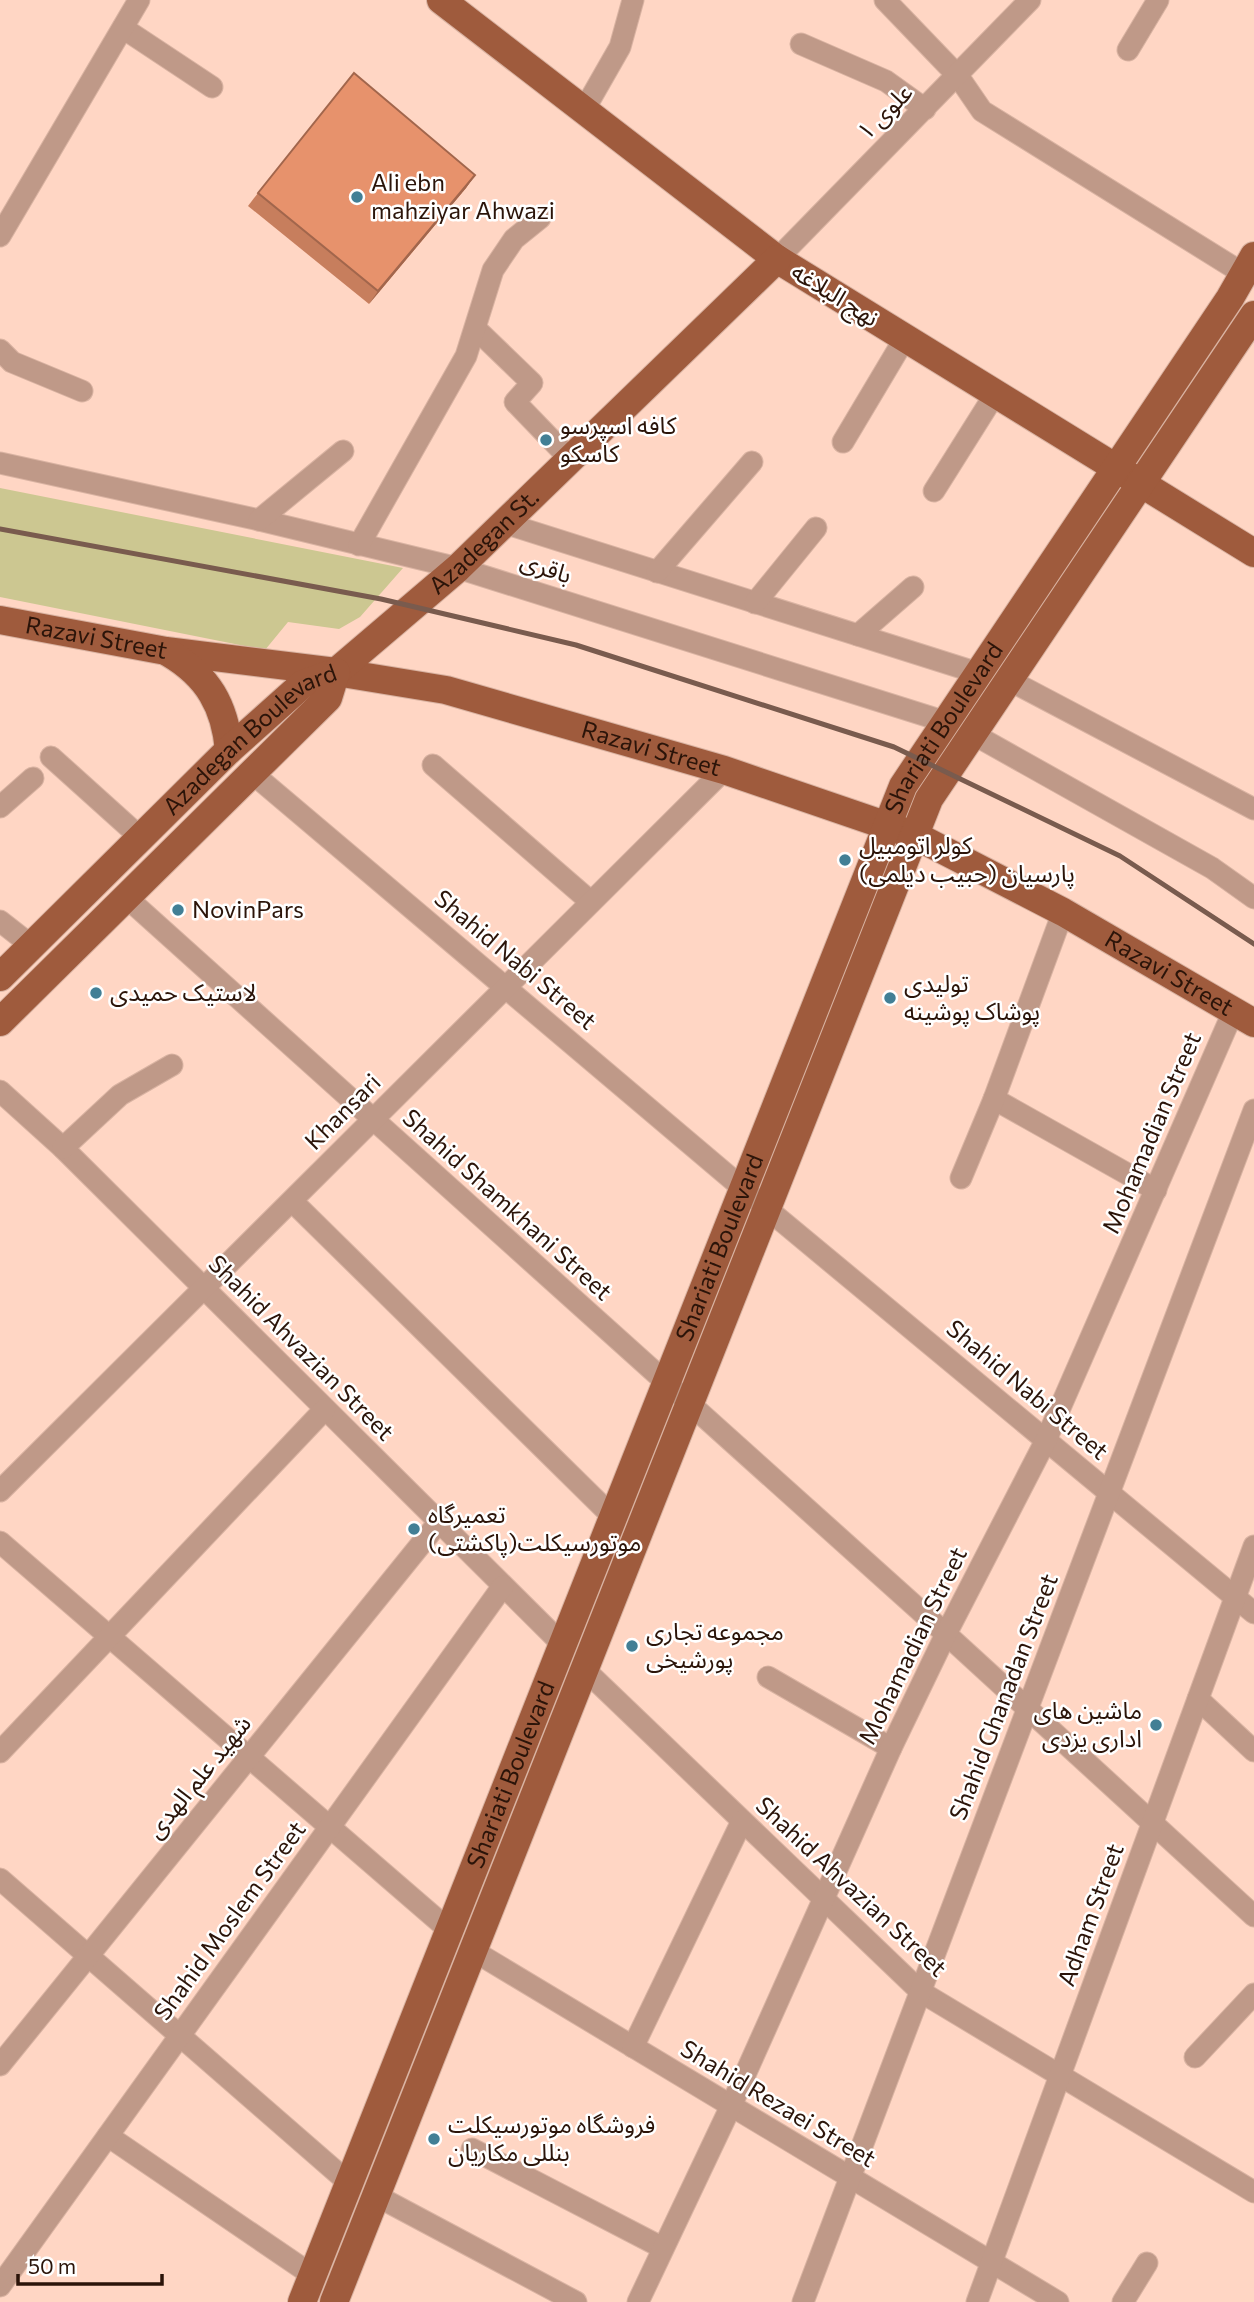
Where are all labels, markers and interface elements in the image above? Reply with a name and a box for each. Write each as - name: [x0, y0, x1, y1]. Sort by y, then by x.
- street label: علوی ۱: [850, 77, 919, 146]
- place label: Ali ebn mahziyar Ahwazi: [371, 167, 555, 224]
- marker: Ali ebn mahziyar Ahwazi: [349, 189, 365, 205]
- street label: نهج البلاغه: [785, 256, 885, 335]
- place label: کافه اسپرسو کاسکو: [560, 410, 677, 468]
- marker: کافه اسپرسو کاسکو: [538, 432, 554, 448]
- street label: Azadegan St.: [422, 482, 544, 600]
- street label: باقری: [517, 545, 576, 589]
- street label: Razavi Street: [23, 609, 170, 664]
- street label: Shariati Boulevard: [877, 636, 1008, 818]
- street label: Azadegan Boulevard: [156, 657, 340, 820]
- street label: Razavi Street: [578, 714, 725, 781]
- place label: کولر اتومبیل پارسیان (حبیب دیلمی): [859, 830, 1075, 889]
- marker: کولر اتومبیل پارسیان (حبیب دیلمی): [837, 852, 853, 868]
- street label: Shahid Nabi Street: [429, 883, 603, 1035]
- place label: NovinPars: [192, 894, 304, 923]
- marker: NovinPars: [170, 902, 186, 918]
- street label: Razavi Street: [1100, 924, 1239, 1021]
- place label: تولیدی پوشاک پوشینه: [904, 968, 1040, 1027]
- place label: لاستیک حمیدی: [110, 977, 257, 1007]
- marker: لاستیک حمیدی: [88, 985, 104, 1001]
- marker: تولیدی پوشاک پوشینه: [882, 990, 898, 1006]
- street label: Mohamadian Street: [1095, 1027, 1206, 1237]
- street label: Khansari: [298, 1067, 386, 1155]
- street label: Shahid Shamkhani Street: [397, 1102, 619, 1306]
- street label: Shariati Boulevard: [668, 1150, 769, 1345]
- street label: Shahid Ahvazian Street: [203, 1248, 401, 1446]
- street label: Shahid Nabi Street: [941, 1313, 1115, 1465]
- place label: تعمیرگاه موتورسیکلت(پاکشتی): [428, 1499, 641, 1558]
- marker: تعمیرگاه موتورسیکلت(پاکشتی): [406, 1521, 422, 1537]
- street label: Mohamadian Street: [851, 1542, 972, 1749]
- street label: Shahid Ghanadan Street: [942, 1569, 1063, 1824]
- place label: مجموعه تجاری پورشیخی: [646, 1616, 784, 1675]
- marker: مجموعه تجاری پورشیخی: [624, 1638, 640, 1654]
- street label: Shariati Boulevard: [459, 1677, 560, 1872]
- place label: ماشین های اداری یزدی: [1034, 1695, 1142, 1753]
- street label: شهید علم الهدی: [139, 1709, 259, 1846]
- marker: ماشین های اداری یزدی: [1148, 1717, 1164, 1733]
- street label: Shahid Ahvazian Street: [751, 1790, 954, 1982]
- street label: Shahid Moslem Street: [147, 1815, 311, 2025]
- street label: Adham Street: [1050, 1839, 1129, 1990]
- street label: Shahid Rezaei Street: [676, 2033, 882, 2173]
- place label: فروشگاه موتورسیکلت بنللی مکاریان: [448, 2109, 655, 2167]
- marker: فروشگاه موتورسیکلت بنللی مکاریان: [426, 2131, 442, 2147]
- scale bar: [18, 2242, 161, 2286]
- text: 50 m: [28, 2253, 76, 2278]

